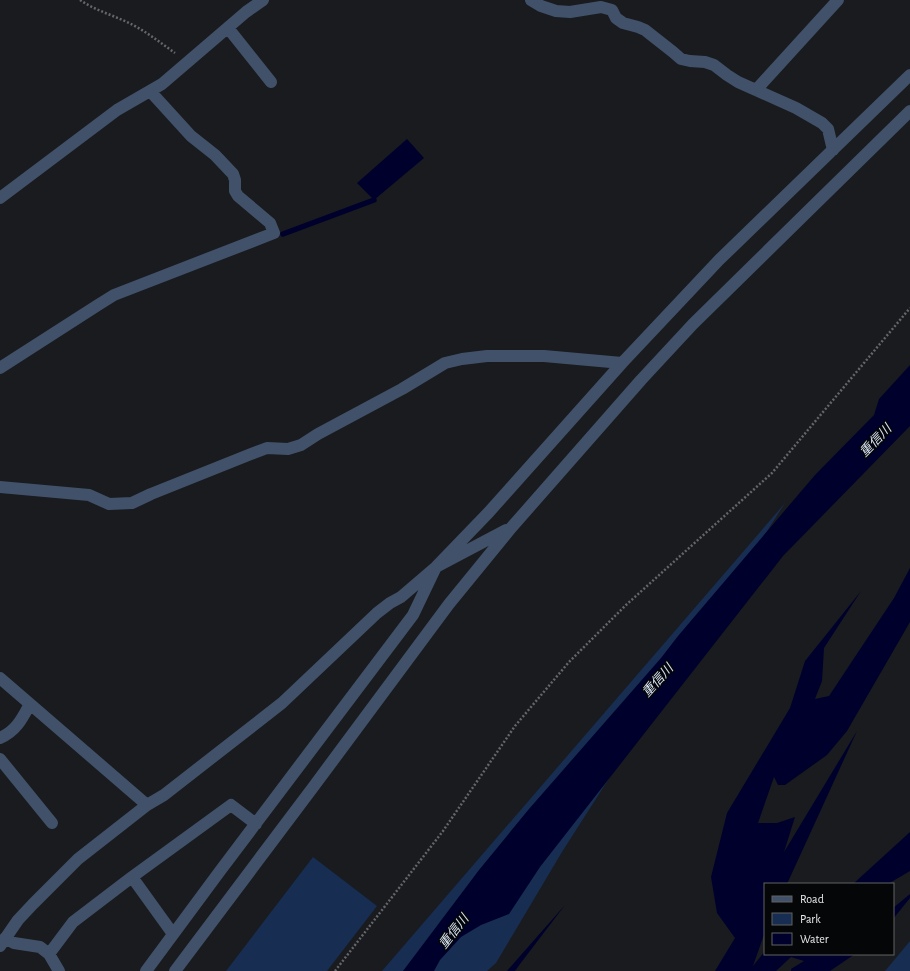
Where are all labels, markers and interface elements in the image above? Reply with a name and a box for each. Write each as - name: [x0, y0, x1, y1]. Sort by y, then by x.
- water label: 重信川: [857, 420, 896, 460]
- water label: 重信川: [639, 660, 677, 700]
- legend: [764, 883, 894, 955]
- text: Road: [800, 893, 824, 905]
- water label: 重信川: [436, 910, 473, 951]
- text: Park: [800, 913, 821, 925]
- text: Water: [800, 933, 829, 945]

